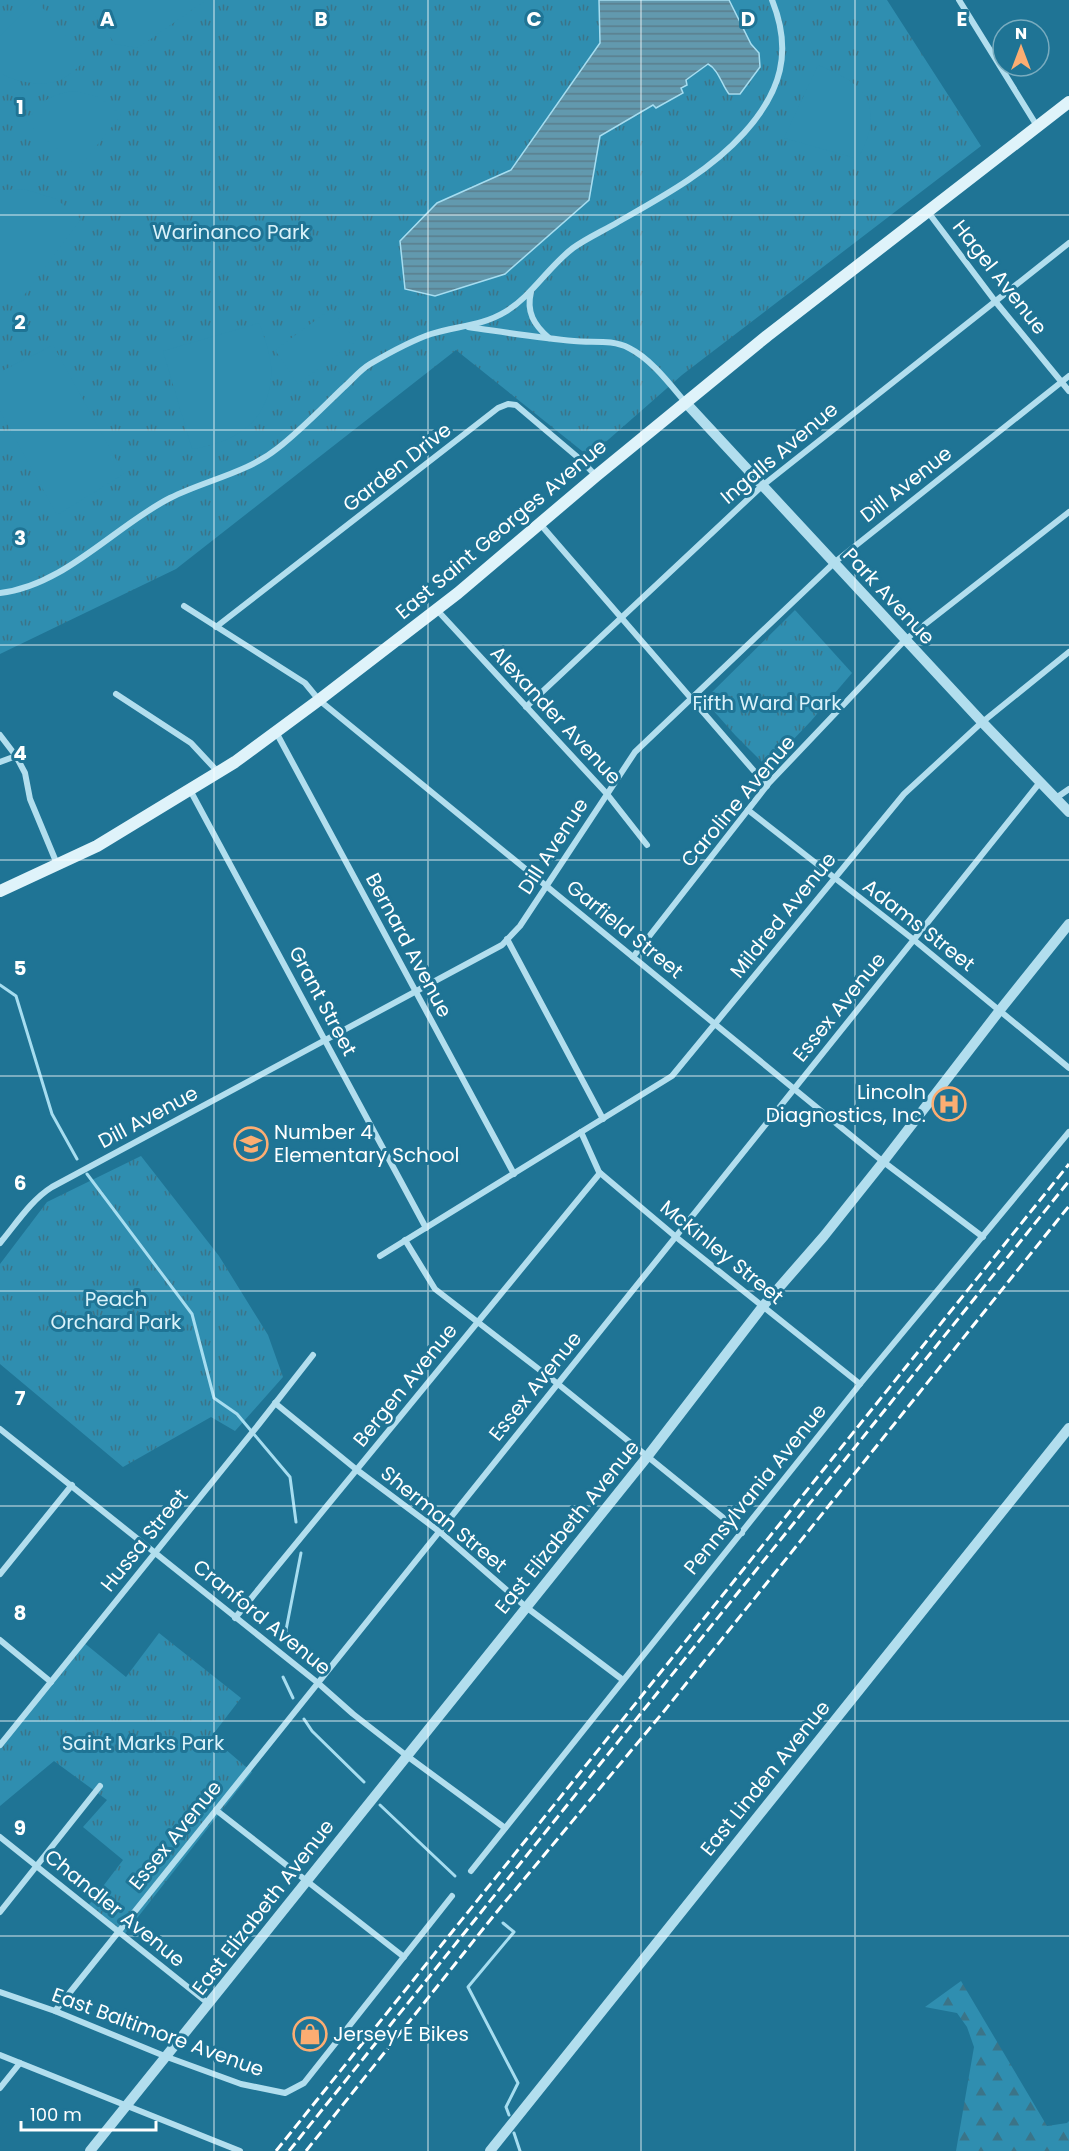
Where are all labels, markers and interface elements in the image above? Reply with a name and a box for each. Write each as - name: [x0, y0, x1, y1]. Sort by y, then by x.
- text: A: [100, 5, 115, 33]
- text: B: [314, 5, 328, 33]
- text: C: [526, 5, 542, 33]
- text: D: [741, 5, 755, 33]
- text: E: [957, 5, 967, 33]
- north arrow: [991, 18, 1051, 78]
- text: N: [1015, 22, 1027, 45]
- text: 1: [16, 93, 24, 121]
- street label: Hagel Avenue: [946, 214, 1054, 340]
- park label: Warinanco Park: [152, 218, 311, 246]
- text: 2: [14, 308, 26, 336]
- street label: Ingalls Avenue: [714, 396, 844, 510]
- street label: Garden Drive: [337, 416, 457, 518]
- street label: East Saint Georges Avenue: [390, 432, 612, 626]
- street label: Dill Avenue: [854, 439, 958, 529]
- text: 3: [14, 524, 26, 552]
- street label: Park Avenue: [837, 541, 941, 651]
- street label: Alexander Avenue: [484, 639, 628, 791]
- park label: Fifth Ward Park: [692, 689, 842, 717]
- street label: Caroline Avenue: [674, 729, 802, 873]
- text: 4: [13, 739, 27, 767]
- street label: Dill Avenue: [511, 793, 595, 899]
- street label: Mildred Avenue: [724, 846, 842, 984]
- street label: Bernard Avenue: [359, 868, 459, 1022]
- street label: Adams Street: [857, 872, 981, 978]
- street label: Garfield Street: [561, 873, 689, 985]
- street label: Grant Street: [282, 941, 364, 1061]
- street label: Essex Avenue: [786, 946, 892, 1068]
- text: 5: [14, 954, 27, 982]
- place label: Lincoln Diagnostics, Inc.: [766, 1078, 926, 1129]
- street label: Dill Avenue: [93, 1079, 203, 1155]
- hospital icon: Lincoln Diagnostics, Inc.: [931, 1086, 967, 1122]
- place label: Number 4 Elementary School: [274, 1118, 459, 1169]
- school or university icon: Number 4 Elementary School: [233, 1126, 269, 1162]
- text: 6: [14, 1169, 26, 1197]
- street label: McKinley Street: [654, 1193, 790, 1311]
- park label: Peach Orchard Park: [51, 1285, 182, 1336]
- street label: Bergen Avenue: [347, 1317, 463, 1453]
- street label: Essex Avenue: [482, 1325, 588, 1447]
- text: 7: [15, 1384, 26, 1412]
- street label: Pennsylvania Avenue: [677, 1398, 833, 1580]
- street label: East Elizabeth Avenue: [488, 1434, 646, 1620]
- street label: Sherman Street: [375, 1459, 513, 1579]
- street label: Hussa Street: [94, 1483, 194, 1597]
- street label: Cranford Avenue: [187, 1553, 337, 1681]
- text: 8: [14, 1599, 26, 1627]
- street label: East Linden Avenue: [694, 1694, 836, 1862]
- park label: Saint Marks Park: [62, 1729, 225, 1757]
- street label: Essex Avenue: [122, 1774, 228, 1896]
- street label: East Elizabeth Avenue: [185, 1813, 341, 2001]
- text: 9: [14, 1814, 26, 1842]
- street label: Chandler Avenue: [39, 1843, 191, 1973]
- street label: East Baltimore Avenue: [48, 1981, 268, 2083]
- shop icon: Jersey E Bikes: [292, 2016, 328, 2052]
- place label: Jersey E Bikes: [333, 2020, 469, 2048]
- scale bar: [21, 2094, 156, 2132]
- text: 100 m: [30, 2102, 82, 2127]

